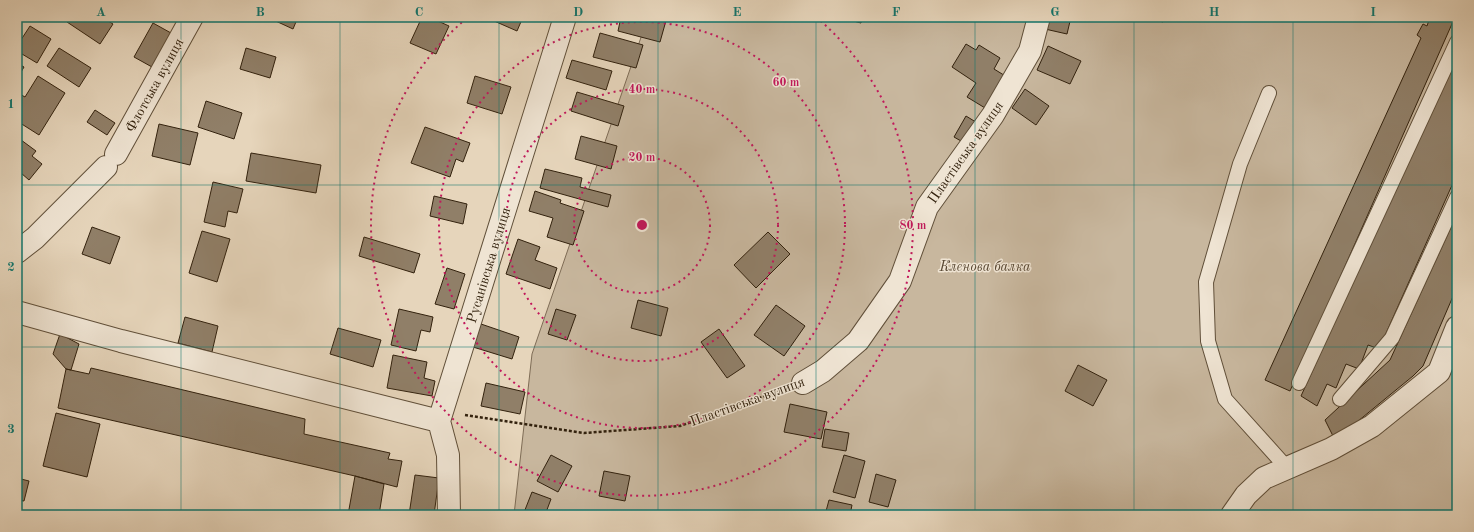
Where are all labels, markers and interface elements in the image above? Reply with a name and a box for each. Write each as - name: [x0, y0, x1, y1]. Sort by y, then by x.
- text: A: [96, 6, 106, 19]
- text: B: [255, 6, 265, 19]
- text: C: [415, 6, 423, 19]
- text: D: [573, 6, 583, 19]
- text: E: [733, 6, 742, 19]
- text: F: [892, 6, 901, 19]
- text: G: [1050, 6, 1060, 19]
- text: H: [1209, 6, 1220, 19]
- text: I: [1370, 6, 1376, 19]
- street label: Флотська вулиця: [123, 36, 186, 135]
- text: 60 m: [773, 77, 800, 89]
- text: 40 m: [629, 84, 656, 96]
- text: 1: [7, 98, 15, 111]
- street label: Пластівська вулиця: [925, 99, 1006, 206]
- text: 20 m: [629, 152, 656, 164]
- street label: Русанівська вулиця: [465, 206, 513, 325]
- centre of rings: [635, 218, 649, 232]
- text: 80 m: [900, 220, 927, 232]
- park label: Кленова балка: [938, 259, 1031, 274]
- text: 2: [7, 261, 15, 274]
- street label: Пластівська вулиця: [688, 375, 807, 429]
- text: 3: [7, 423, 15, 436]

